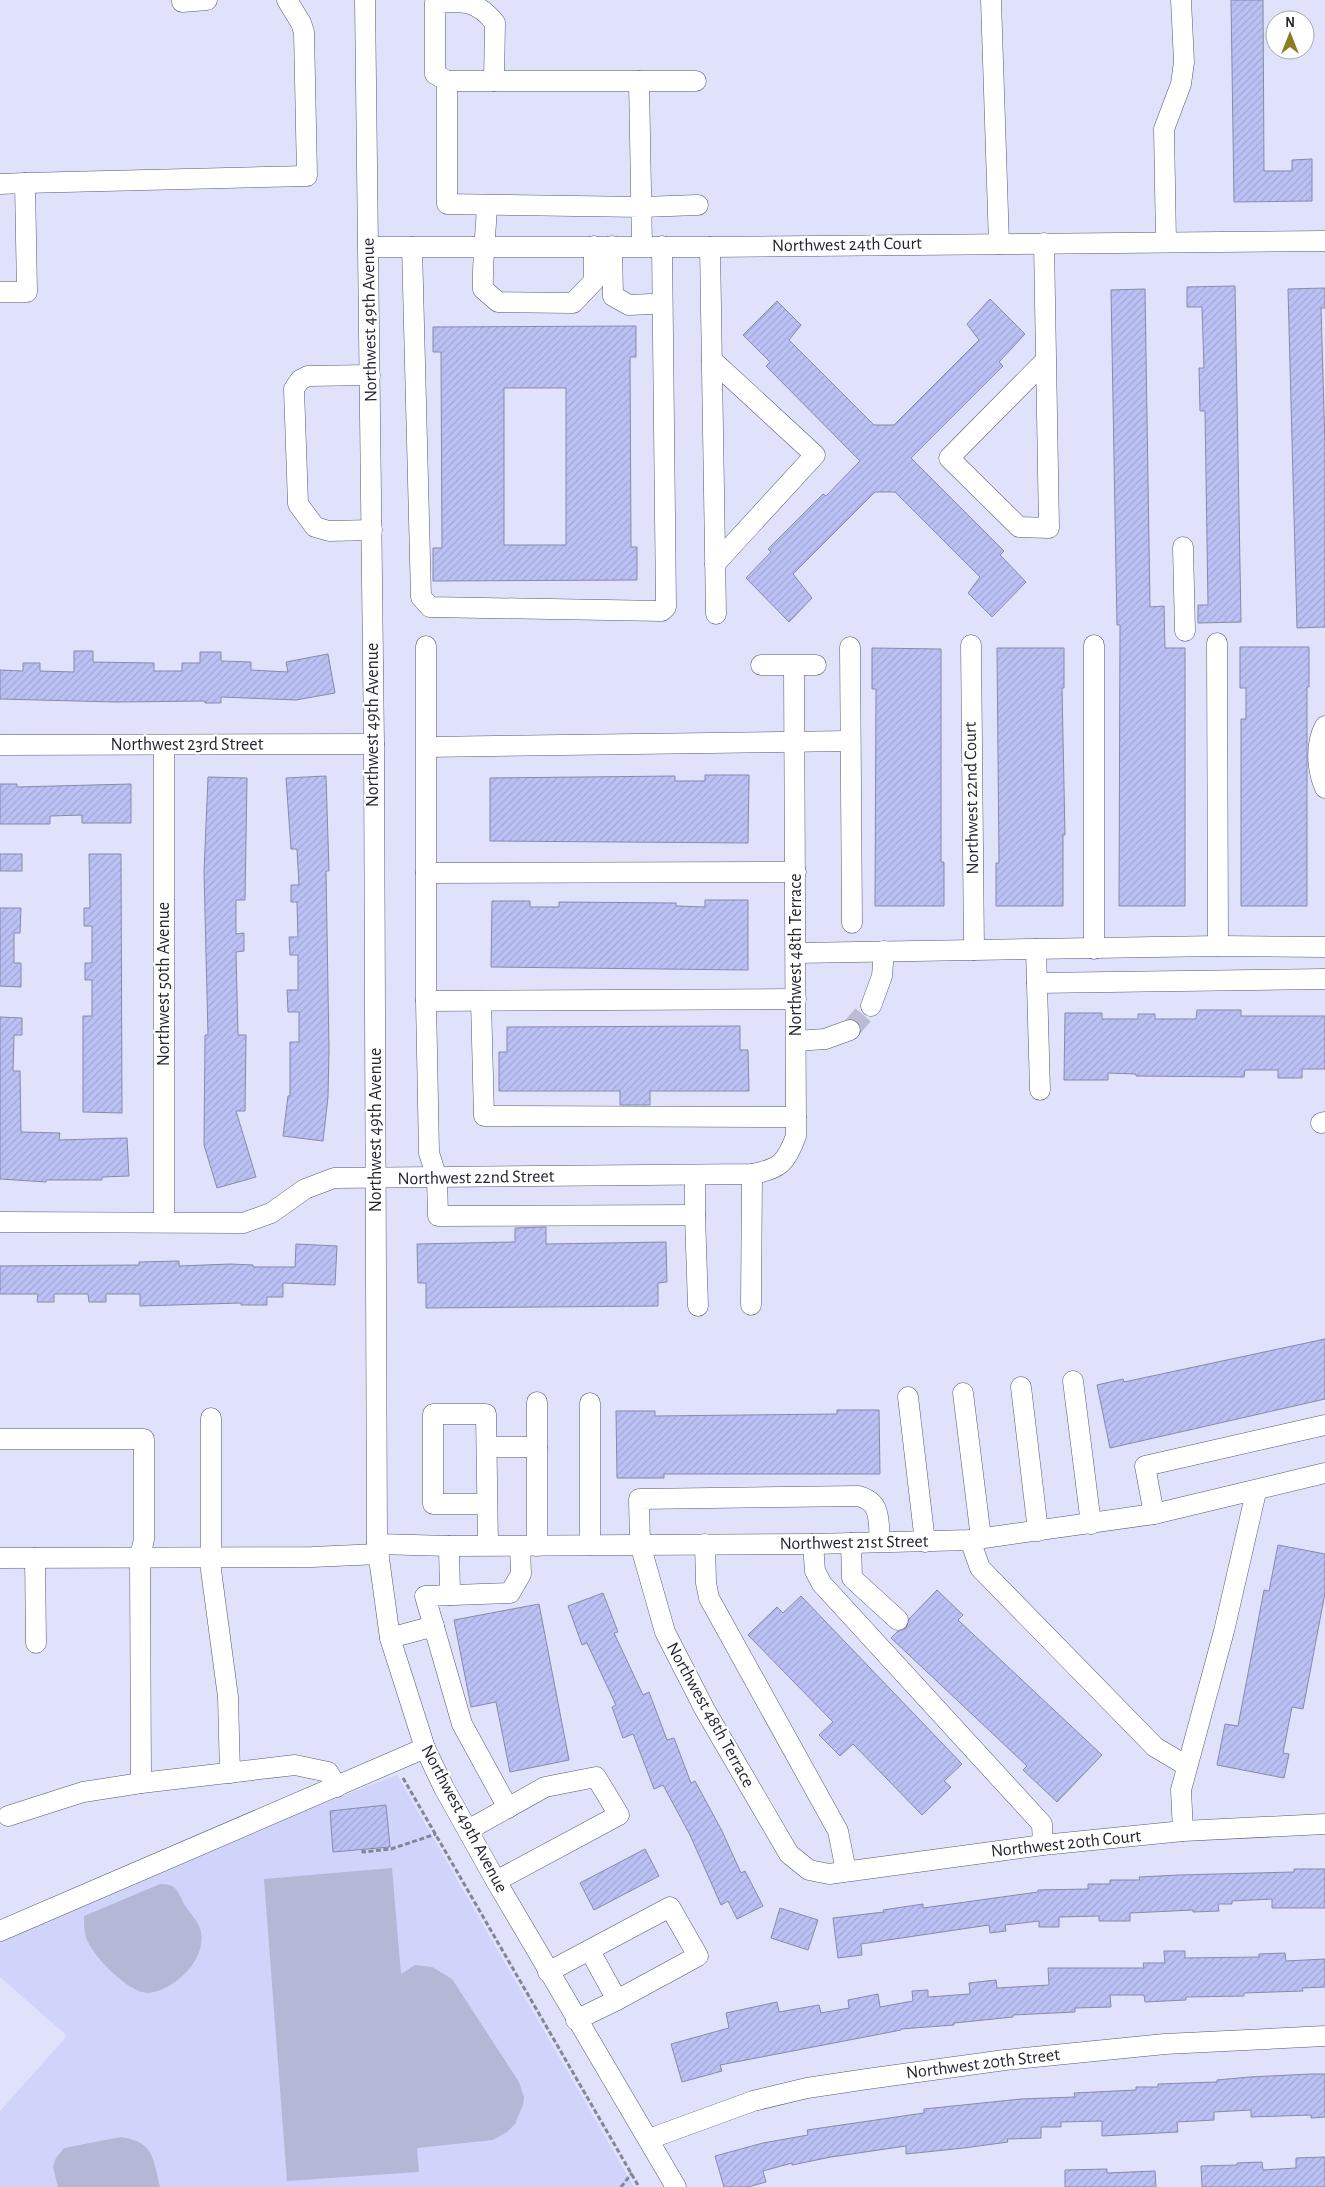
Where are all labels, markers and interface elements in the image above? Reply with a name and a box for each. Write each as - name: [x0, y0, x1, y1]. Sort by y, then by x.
- north arrow: [1265, 10, 1315, 60]
- text: N: [1285, 16, 1295, 30]
- street label: Northwest 24th Court: [772, 235, 922, 255]
- street label: Northwest 49th Avenue: [360, 238, 380, 402]
- street label: Northwest 49th Avenue: [364, 643, 382, 807]
- street label: Northwest 22nd Court: [962, 721, 982, 875]
- street label: Northwest 23rd Street: [111, 736, 264, 754]
- street label: Northwest 48th Terrace: [787, 874, 805, 1036]
- street label: Northwest 50th Avenue: [155, 902, 173, 1066]
- street label: Northwest 49th Avenue: [367, 1048, 385, 1212]
- street label: Northwest 22nd Street: [397, 1168, 555, 1188]
- street label: Northwest 21st Street: [779, 1533, 929, 1553]
- street label: Northwest 48th Terrace: [663, 1639, 757, 1791]
- street label: Northwest 49th Avenue: [417, 1742, 511, 1896]
- street label: Northwest 20th Court: [990, 1827, 1142, 1861]
- street label: Northwest 20th Street: [905, 2046, 1061, 2082]

